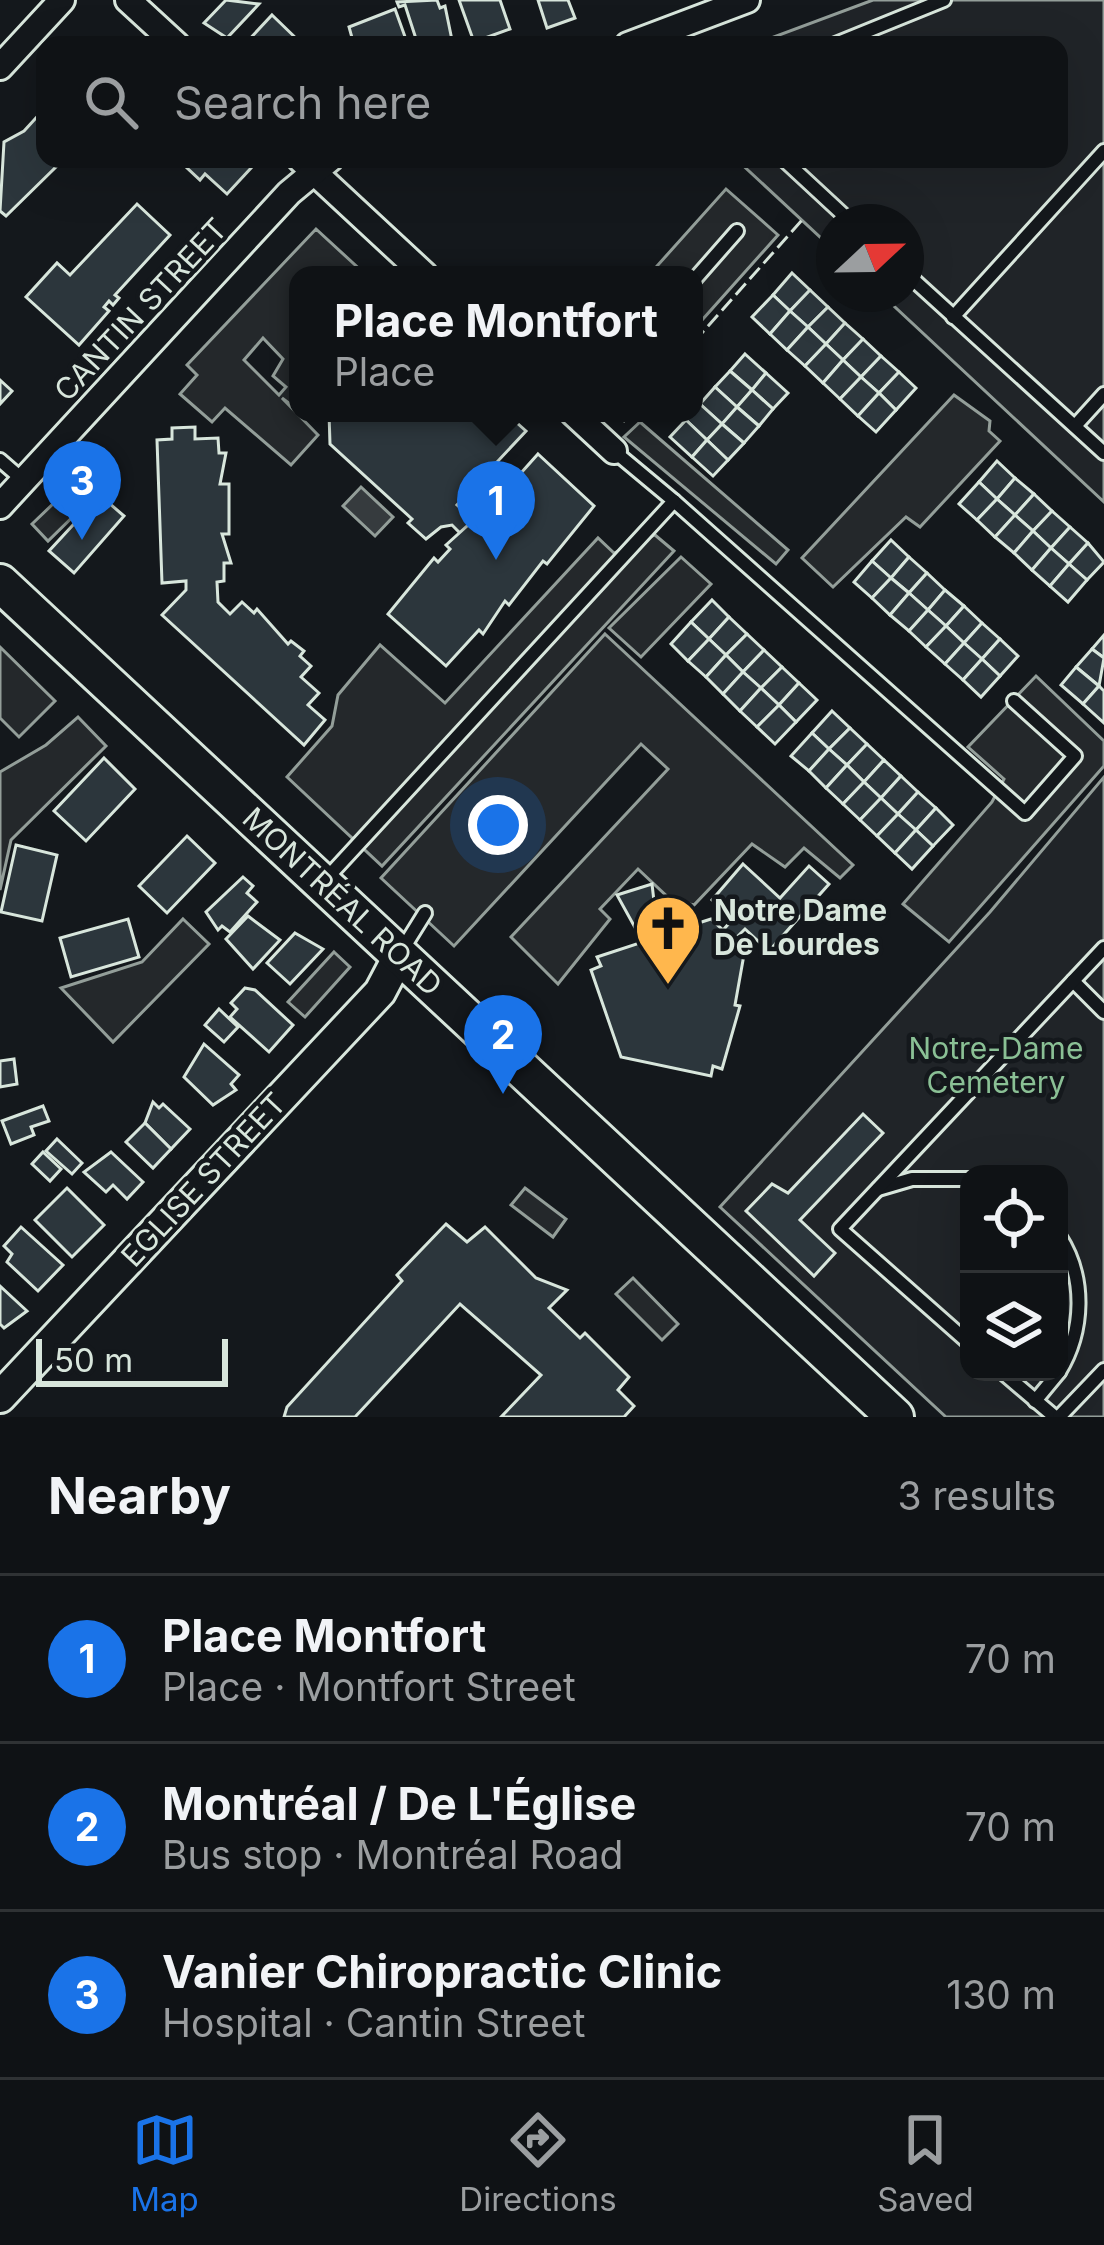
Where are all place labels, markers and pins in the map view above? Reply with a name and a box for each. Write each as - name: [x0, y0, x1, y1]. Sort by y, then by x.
- pin: 3: [43, 441, 121, 540]
- pin: 1: [457, 461, 535, 560]
- place label: Notre Dame De Lourdes: [714, 892, 887, 962]
- church icon: Notre Dame De Lourdes: [633, 893, 703, 987]
- pin: 2: [464, 995, 542, 1094]

